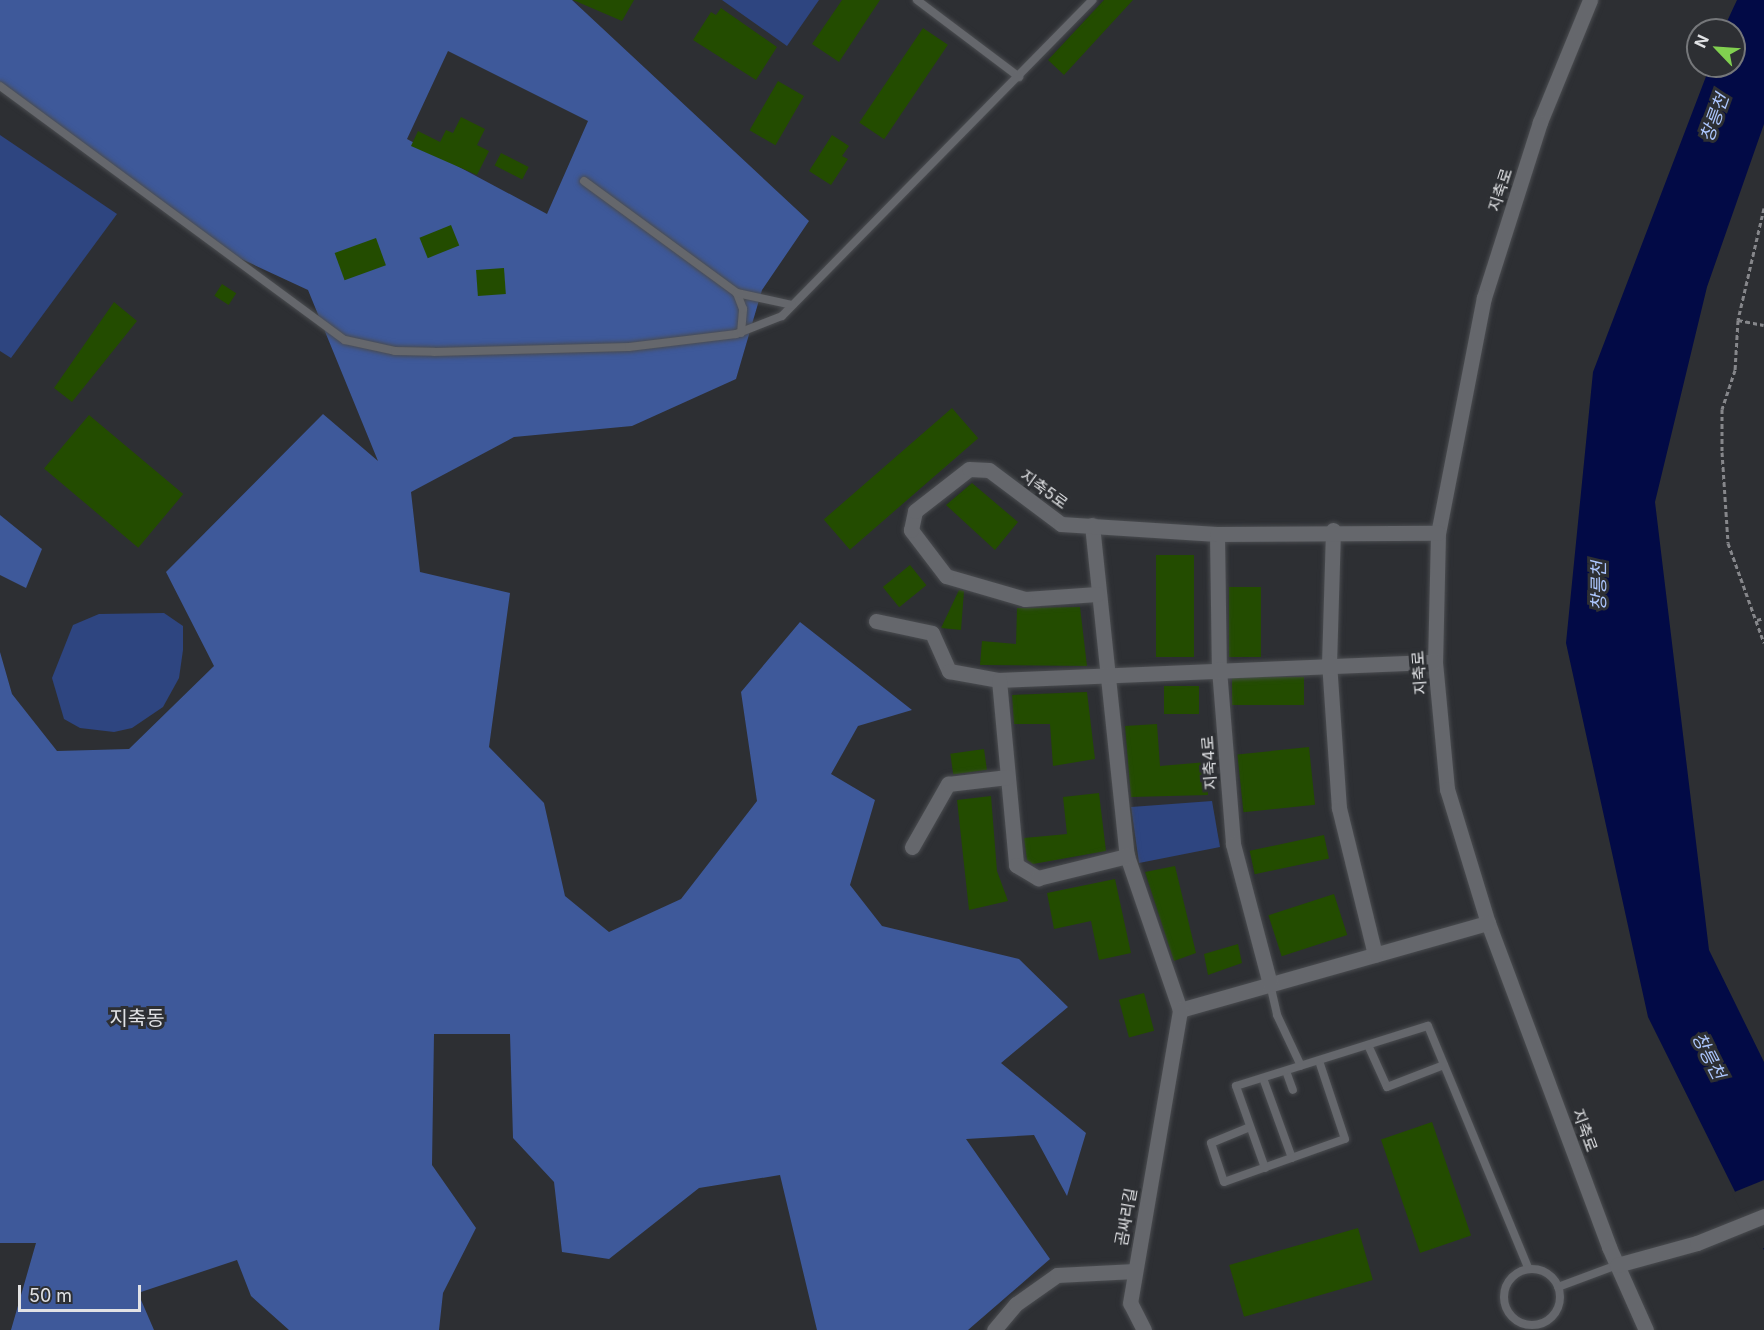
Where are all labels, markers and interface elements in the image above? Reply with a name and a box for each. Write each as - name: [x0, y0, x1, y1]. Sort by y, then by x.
- north arrow: [1686, 18, 1746, 78]
- text: N: [1690, 31, 1713, 51]
- water label: 창릉천: [1696, 91, 1734, 145]
- street label: 지축로: [1484, 166, 1516, 214]
- street label: 지축5로: [1017, 465, 1071, 513]
- water label: 창릉천: [1588, 561, 1610, 611]
- street label: 지축로: [1408, 650, 1430, 696]
- street label: 지축4로: [1198, 735, 1220, 791]
- district label: 지축동: [109, 1006, 165, 1030]
- water label: 창릉천: [1687, 1029, 1729, 1083]
- street label: 지축로: [1568, 1106, 1602, 1154]
- street label: 곰싸리길: [1111, 1186, 1141, 1248]
- scale bar: [21, 1273, 144, 1311]
- text: 50 m: [29, 1285, 72, 1306]

